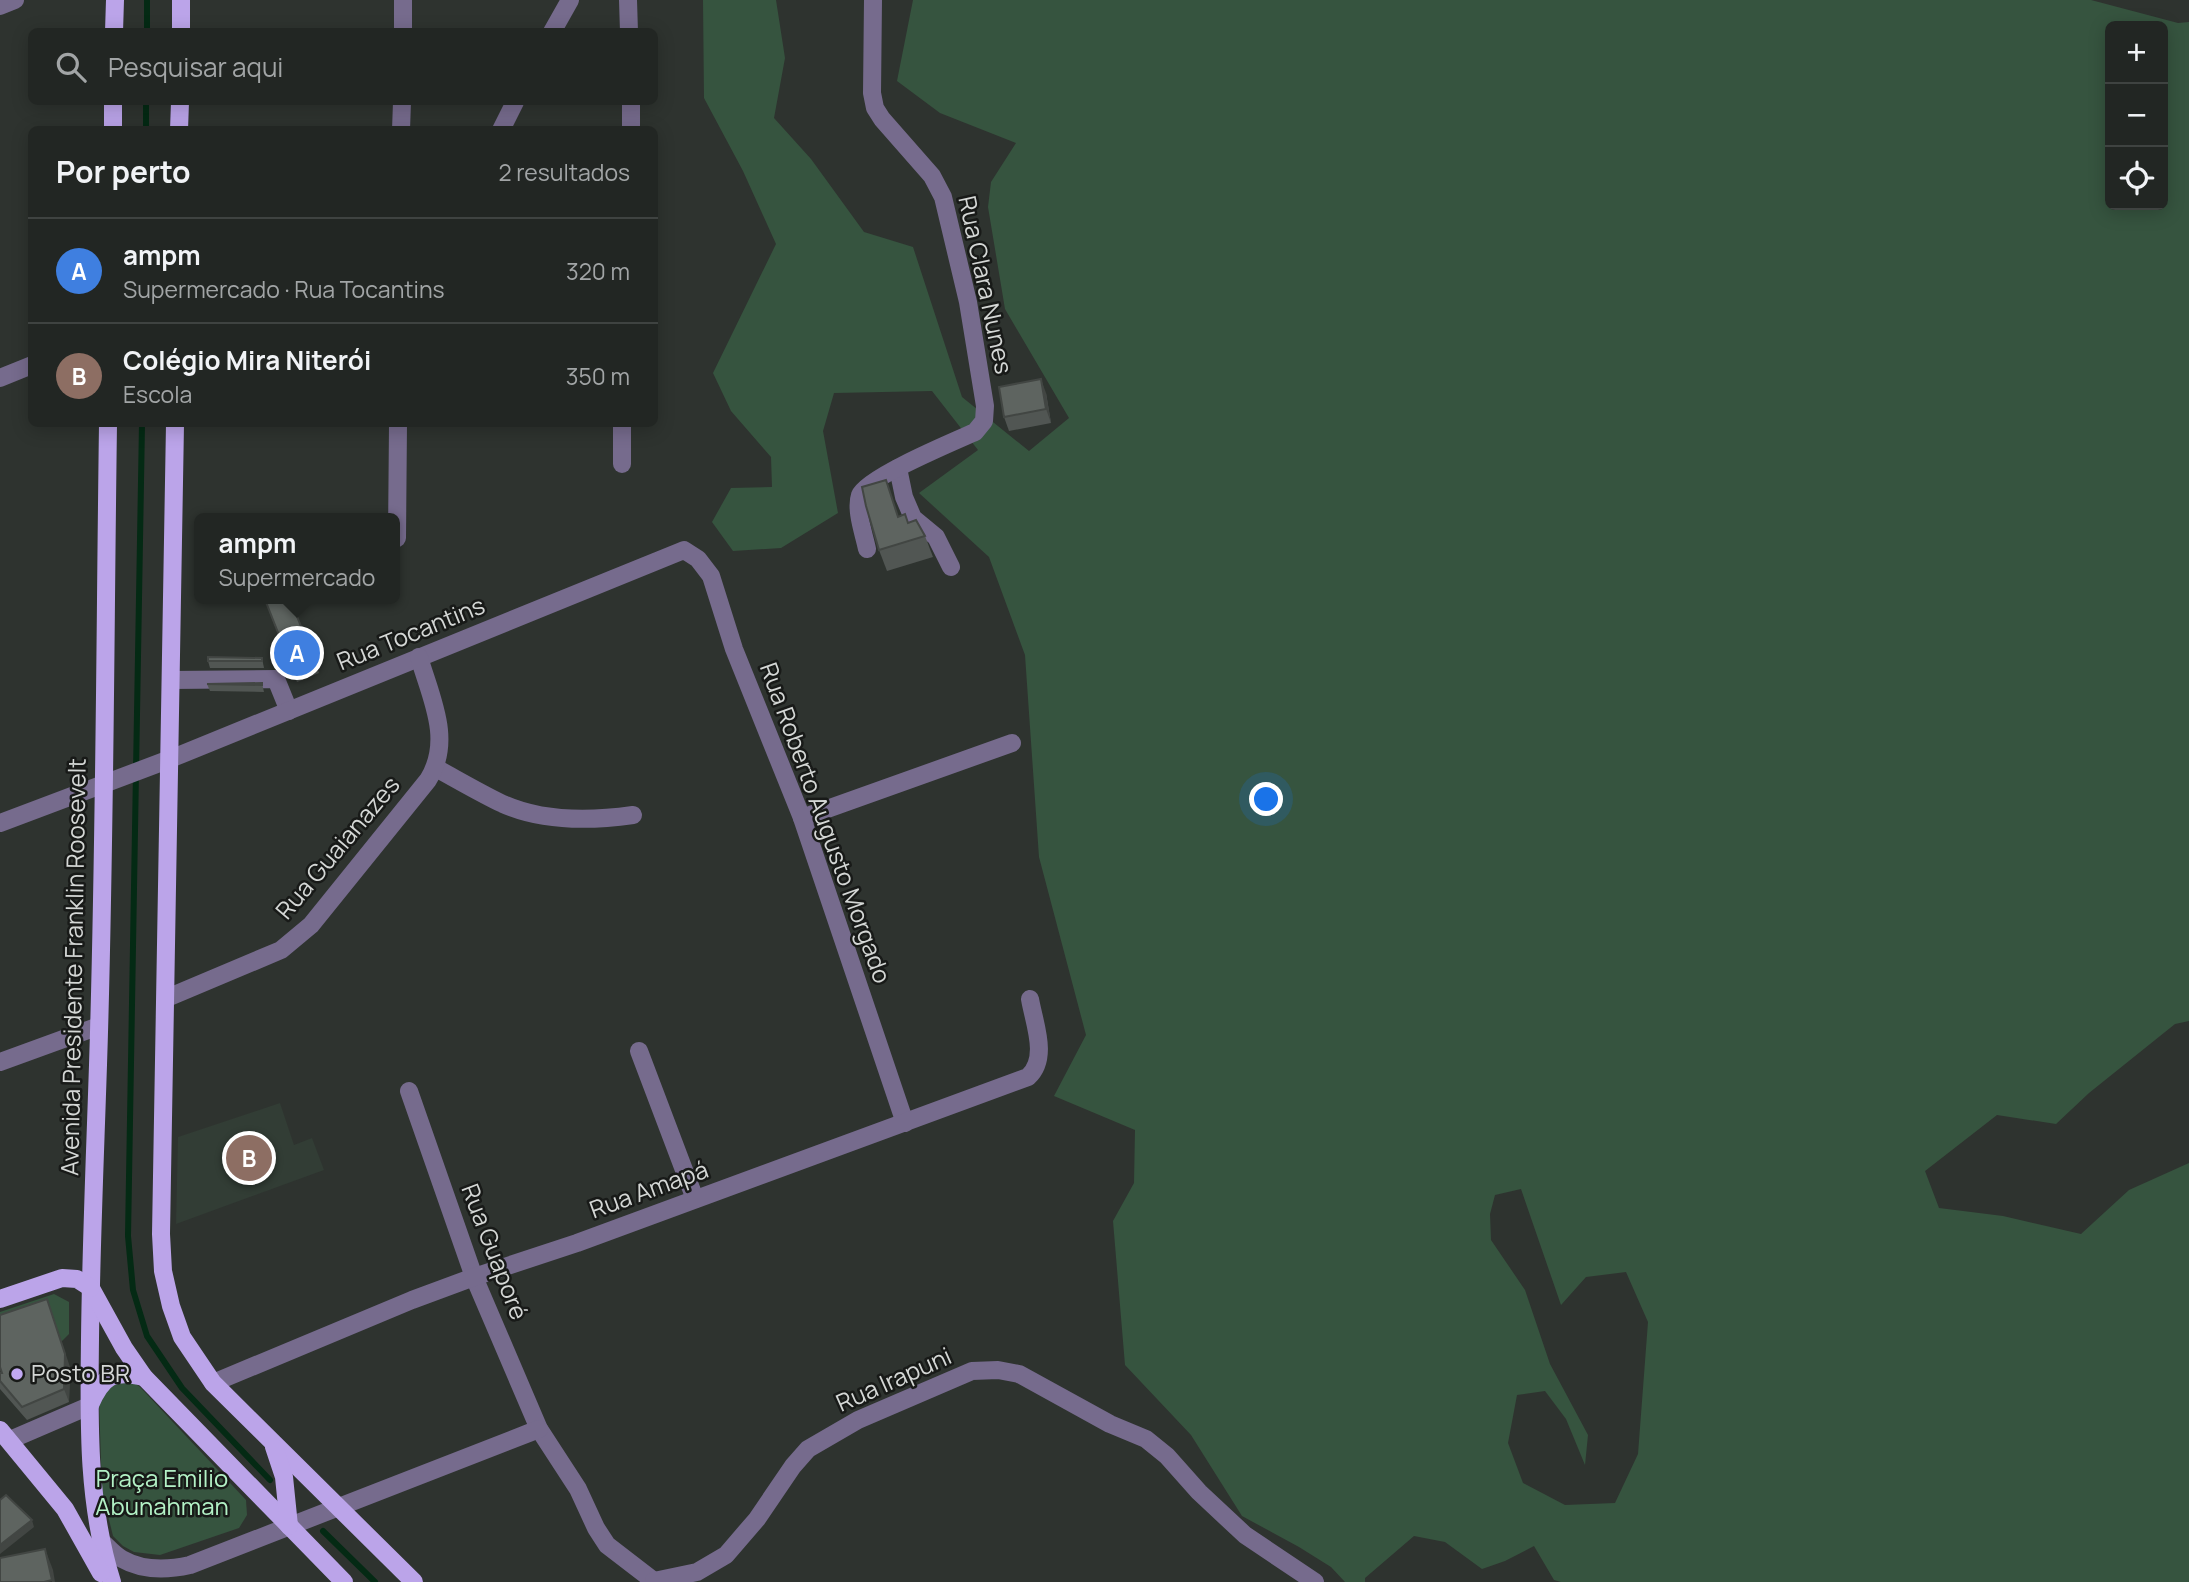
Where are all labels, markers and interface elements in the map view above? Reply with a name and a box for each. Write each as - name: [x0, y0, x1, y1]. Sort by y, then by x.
- map controls: [2105, 21, 2168, 210]
- button: +: [2105, 21, 2168, 84]
- search box: [28, 28, 658, 105]
- icon: search: [52, 48, 90, 86]
- text: Pesquisar aqui: [108, 49, 283, 85]
- button: −: [2105, 84, 2168, 147]
- button: locate: [2105, 147, 2168, 210]
- text: Por perto: [56, 151, 191, 192]
- text: 2 resultados: [498, 156, 630, 188]
- street label: Rua Clara Nunes: [951, 193, 1021, 377]
- text: ampm: [123, 237, 201, 273]
- text: A: [71, 255, 87, 287]
- text: 320 m: [566, 255, 630, 287]
- text: Supermercado · Rua Tocantins: [123, 273, 445, 305]
- text: Colégio Mira Niterói: [123, 342, 371, 378]
- text: B: [72, 360, 86, 392]
- text: 350 m: [566, 360, 630, 392]
- text: Escola: [123, 378, 192, 410]
- popup: [194, 513, 400, 604]
- text: ampm: [219, 525, 296, 561]
- text: Supermercado: [219, 561, 375, 593]
- street label: Rua Tocantins: [331, 588, 489, 677]
- pin: A: [274, 627, 320, 679]
- street label: Rua Roberto Augusto Morgado: [753, 658, 900, 987]
- street label: Avenida Presidente Franklin Roosevelt: [52, 758, 93, 1176]
- street label: Rua Guaianazes: [267, 769, 406, 925]
- your location: [1249, 782, 1283, 816]
- pin: B: [226, 1132, 272, 1184]
- street label: Rua Amapá: [585, 1152, 712, 1225]
- street label: Rua Guaporé: [454, 1179, 536, 1324]
- street label: Rua Irapuni: [831, 1339, 956, 1419]
- place label: Posto BR: [31, 1356, 130, 1389]
- marker: Posto BR: [9, 1366, 25, 1382]
- park label: Praça Emilio Abunahman: [95, 1461, 229, 1522]

